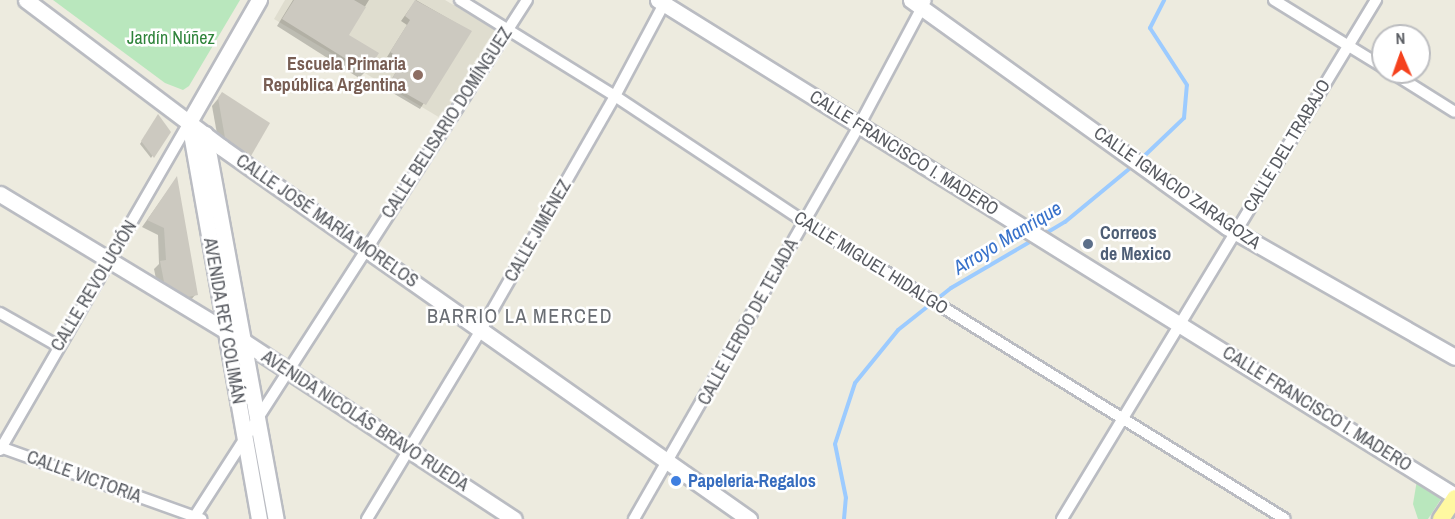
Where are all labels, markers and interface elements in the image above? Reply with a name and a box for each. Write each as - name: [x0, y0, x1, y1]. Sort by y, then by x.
- street label: CALLE BELISARIO DOMÍNGUEZ: [377, 24, 517, 222]
- north arrow: [1371, 24, 1431, 84]
- park label: Jardín Núñez: [127, 27, 215, 49]
- text: N: [1395, 27, 1406, 49]
- place label: Escuela Primaria República Argentina: [262, 54, 406, 97]
- marker: Escuela Primaria República Argentina: [411, 68, 425, 82]
- street label: CALLE DEL TRABAJO: [1239, 75, 1335, 217]
- street label: CALLE FRANCISCO I. MADERO: [805, 86, 1003, 220]
- street label: CALLE IGNACIO ZARAGOZA: [1090, 122, 1264, 254]
- street label: CALLE JOSÉ MARÍA MORELOS: [231, 150, 423, 292]
- street label: CALLE JIMÉNEZ: [500, 176, 576, 286]
- water label: Arroyo Manrique: [948, 195, 1066, 279]
- street label: CALLE MIGUEL HIDALGO: [790, 207, 952, 319]
- street label: CALLE REVOLUCIÓN: [47, 217, 141, 355]
- place label: Correos de Mexico: [1100, 223, 1171, 266]
- street label: CALLE LERDO DE TEJADA: [693, 235, 803, 409]
- street label: AVENIDA REY COLIMÁN: [199, 236, 249, 406]
- marker: Correos de Mexico: [1081, 237, 1095, 251]
- district label: BARRIO LA MERCED: [426, 303, 614, 327]
- street label: CALLE FRANCISCO I. MADERO: [1218, 342, 1416, 476]
- street label: AVENIDA NICOLÁS BRAVO RUEDA: [257, 346, 473, 496]
- street label: CALLE VICTORIA: [24, 446, 144, 508]
- place label: Papeleria-Regalos: [688, 470, 816, 492]
- marker: Papeleria-Regalos: [669, 474, 683, 488]

